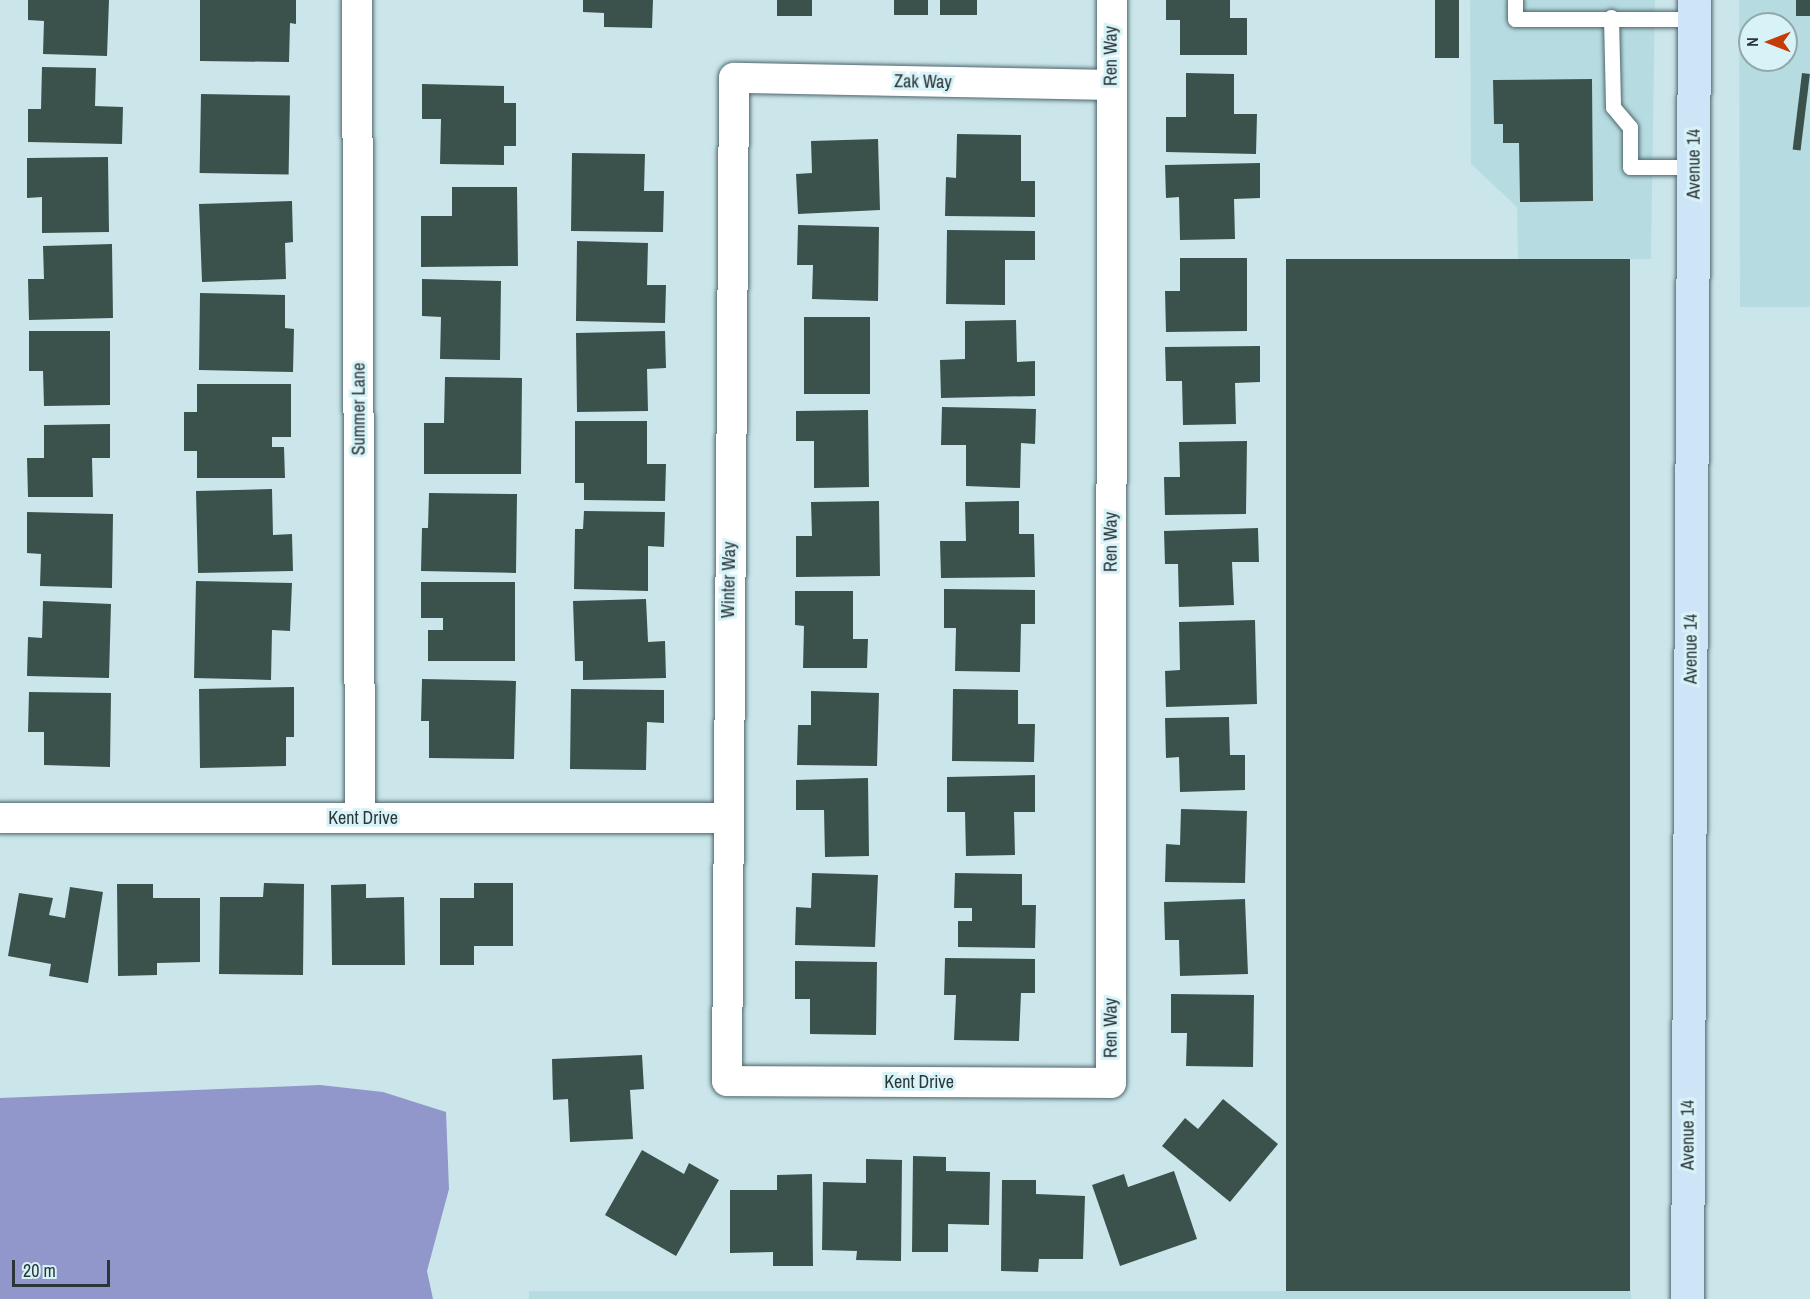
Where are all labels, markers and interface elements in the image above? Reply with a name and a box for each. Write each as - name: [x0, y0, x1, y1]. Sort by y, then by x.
- north arrow: [1738, 12, 1798, 72]
- street label: Ren Way: [1100, 26, 1122, 86]
- text: N: [1741, 37, 1763, 47]
- street label: Zak Way: [894, 71, 952, 93]
- street label: Avenue 14: [1683, 129, 1705, 199]
- street label: Summer Lane: [348, 363, 370, 455]
- street label: Ren Way: [1100, 512, 1122, 572]
- street label: Winter Way: [718, 542, 740, 618]
- street label: Avenue 14: [1680, 614, 1702, 684]
- street label: Kent Drive: [328, 807, 398, 829]
- street label: Ren Way: [1100, 998, 1122, 1058]
- street label: Kent Drive: [884, 1071, 954, 1093]
- street label: Avenue 14: [1677, 1100, 1699, 1170]
- scale bar: [15, 1248, 112, 1286]
- text: 20 m: [23, 1258, 56, 1283]

